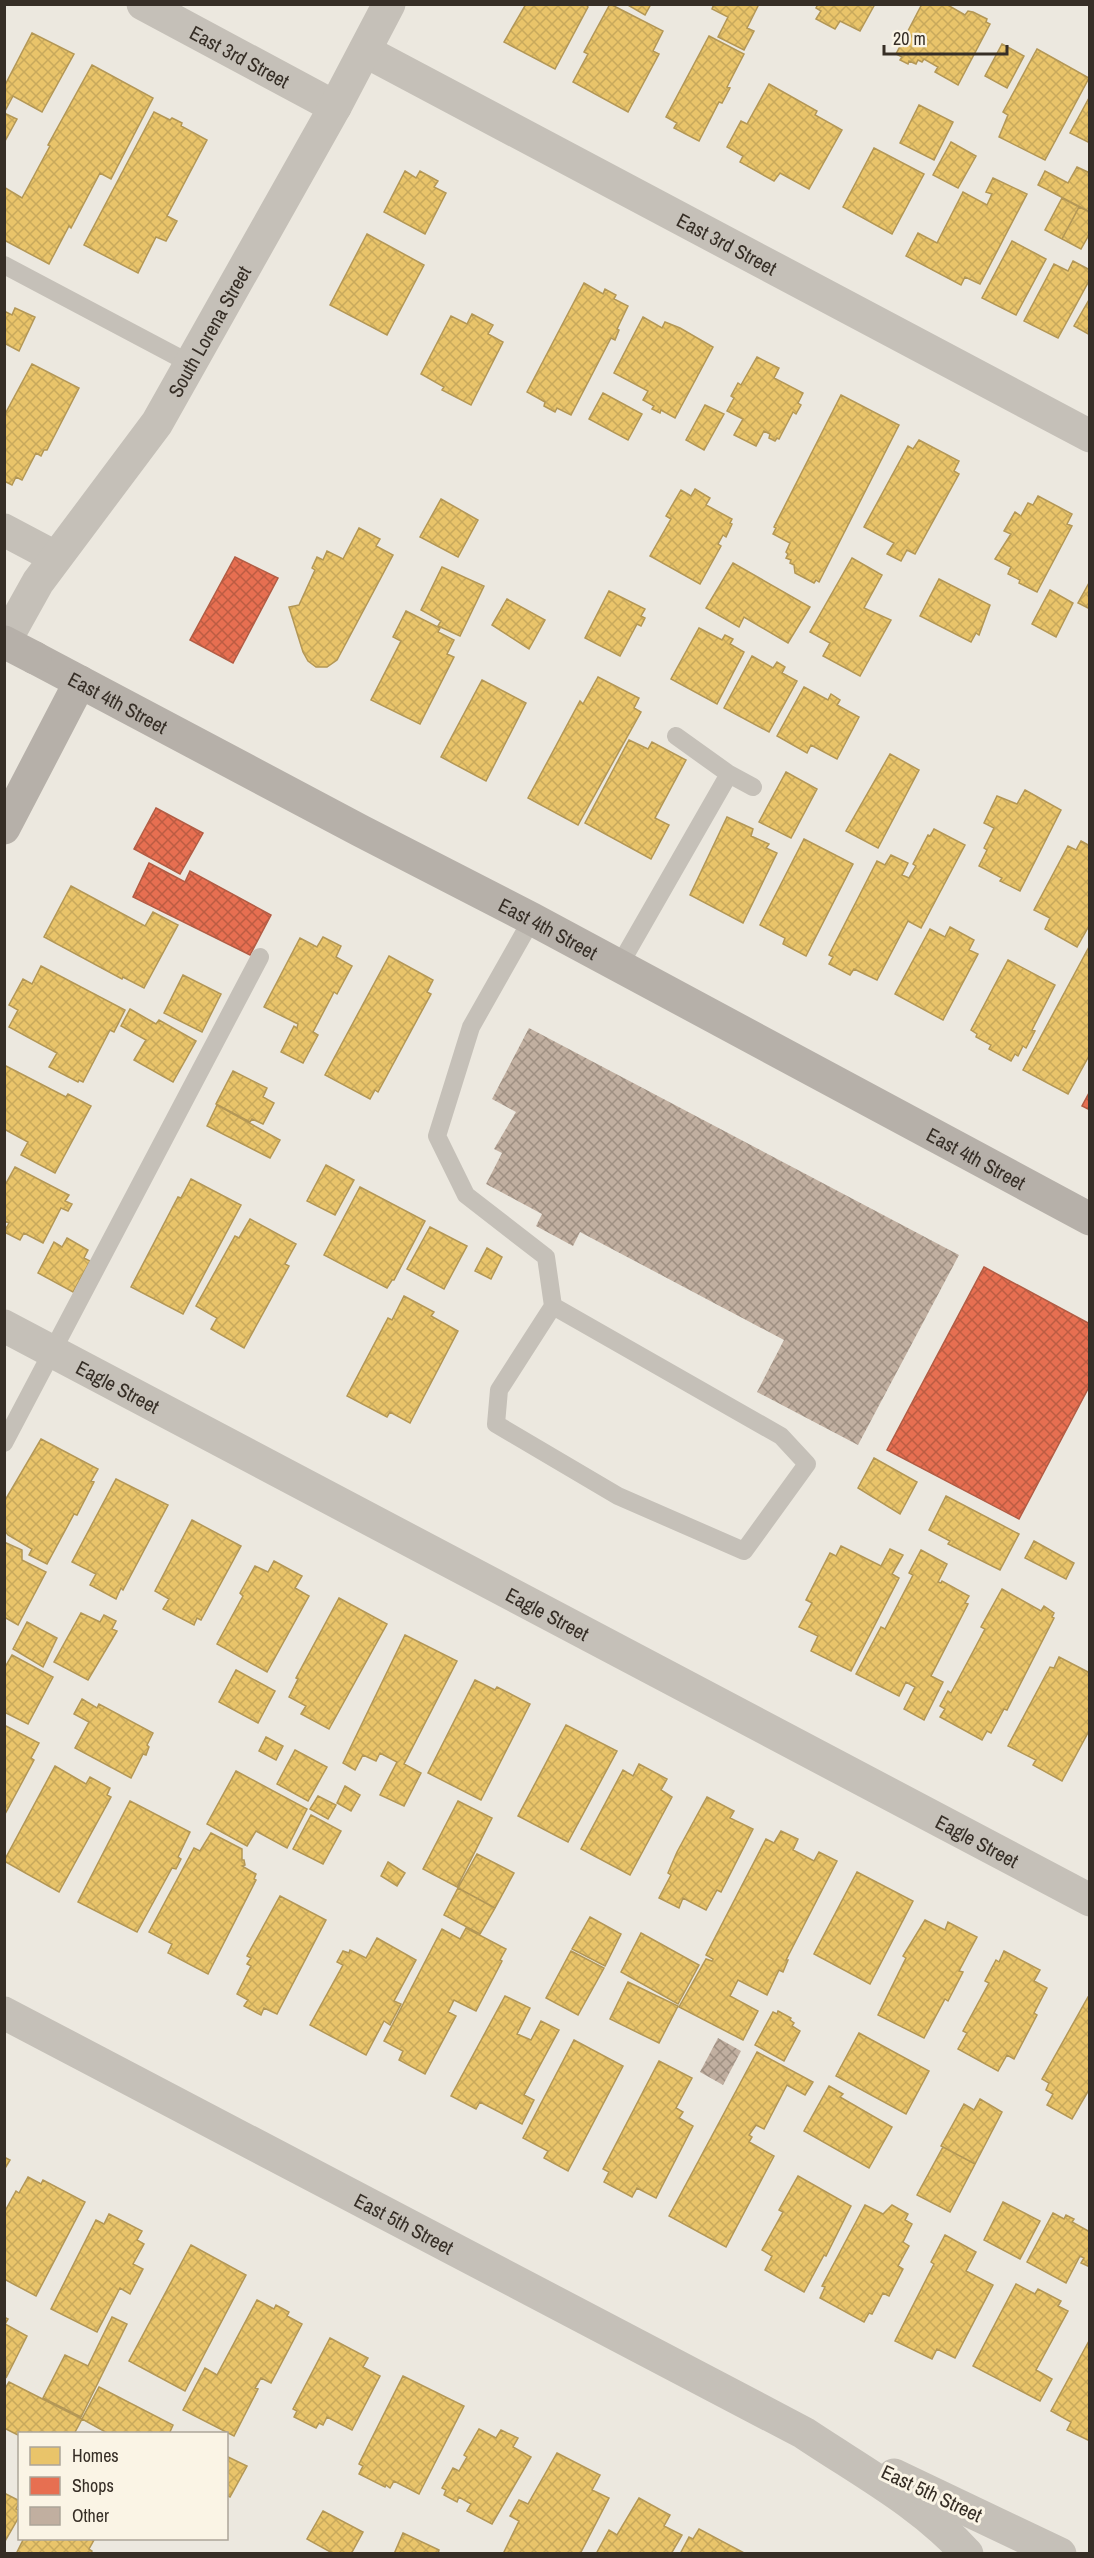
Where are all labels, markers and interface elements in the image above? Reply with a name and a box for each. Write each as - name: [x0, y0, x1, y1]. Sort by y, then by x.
- street label: East 3rd Street: [185, 18, 295, 94]
- scale bar: [884, 18, 1007, 56]
- text: 20 m: [893, 26, 926, 51]
- street label: East 3rd Street: [672, 206, 782, 281]
- street label: South Lorena Street: [161, 260, 257, 402]
- street label: East 4th Street: [64, 665, 173, 740]
- street label: East 4th Street: [494, 891, 603, 966]
- street label: East 4th Street: [922, 1120, 1031, 1196]
- street label: Eagle Street: [72, 1353, 165, 1420]
- street label: Eagle Street: [501, 1580, 594, 1647]
- street label: Eagle Street: [931, 1807, 1024, 1874]
- street label: East 5th Street: [350, 2186, 459, 2260]
- legend: [18, 2432, 228, 2540]
- text: Homes: [72, 2443, 119, 2468]
- street label: East 5th Street: [877, 2458, 987, 2528]
- text: Shops: [72, 2473, 114, 2498]
- text: Other: [72, 2503, 109, 2528]

